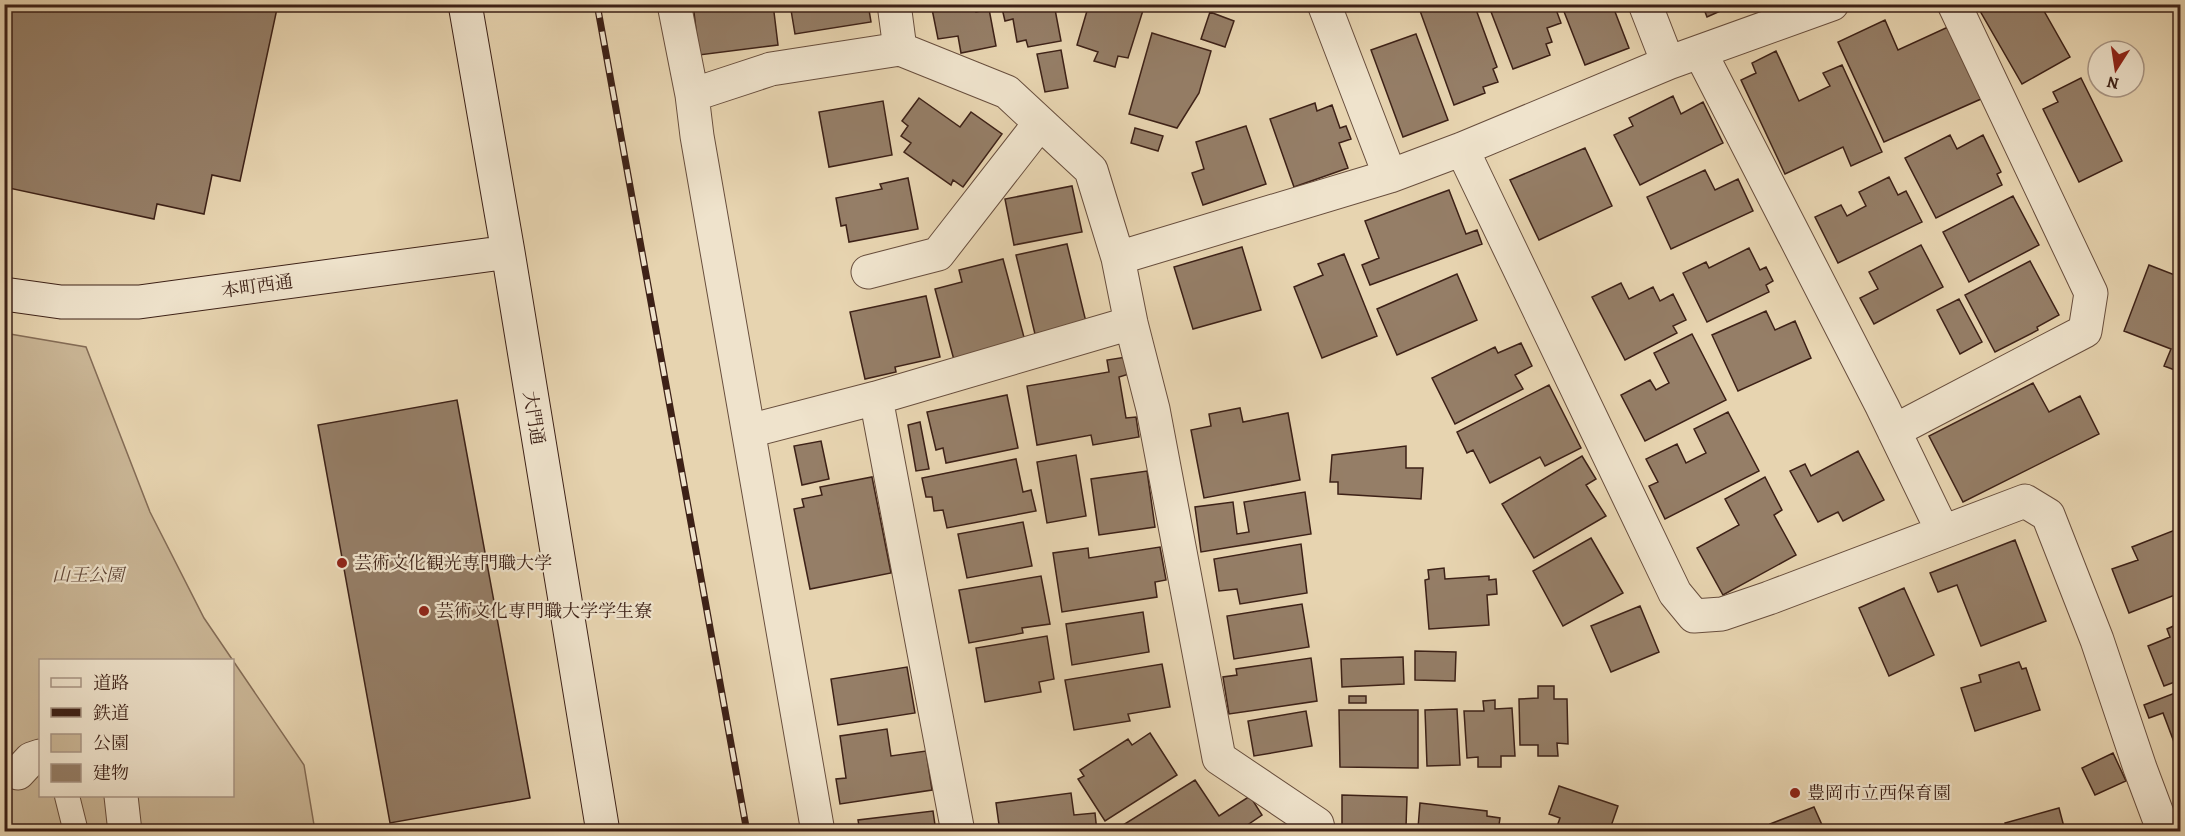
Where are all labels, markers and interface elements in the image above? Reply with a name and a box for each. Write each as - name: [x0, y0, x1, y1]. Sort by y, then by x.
- north arrow: [2086, 39, 2146, 99]
- text: N: [2105, 71, 2121, 95]
- street label: 本町西通: [220, 269, 294, 303]
- street label: 大門通: [518, 389, 550, 447]
- place label: 芸術文化観光専門職大学: [354, 551, 552, 575]
- marker: 芸術文化観光専門職大学: [335, 556, 349, 570]
- park label: 山王公園: [52, 563, 127, 587]
- place label: 芸術文化専門職大学学生寮: [436, 599, 652, 623]
- marker: 芸術文化専門職大学学生寮: [417, 604, 431, 618]
- legend: [39, 659, 234, 797]
- text: 道路: [93, 671, 129, 695]
- text: 鉄道: [93, 701, 129, 725]
- text: 公園: [93, 731, 129, 755]
- text: 建物: [93, 761, 129, 785]
- place label: 豊岡市立西保育園: [1807, 781, 1951, 805]
- marker: 豊岡市立西保育園: [1788, 786, 1802, 800]

